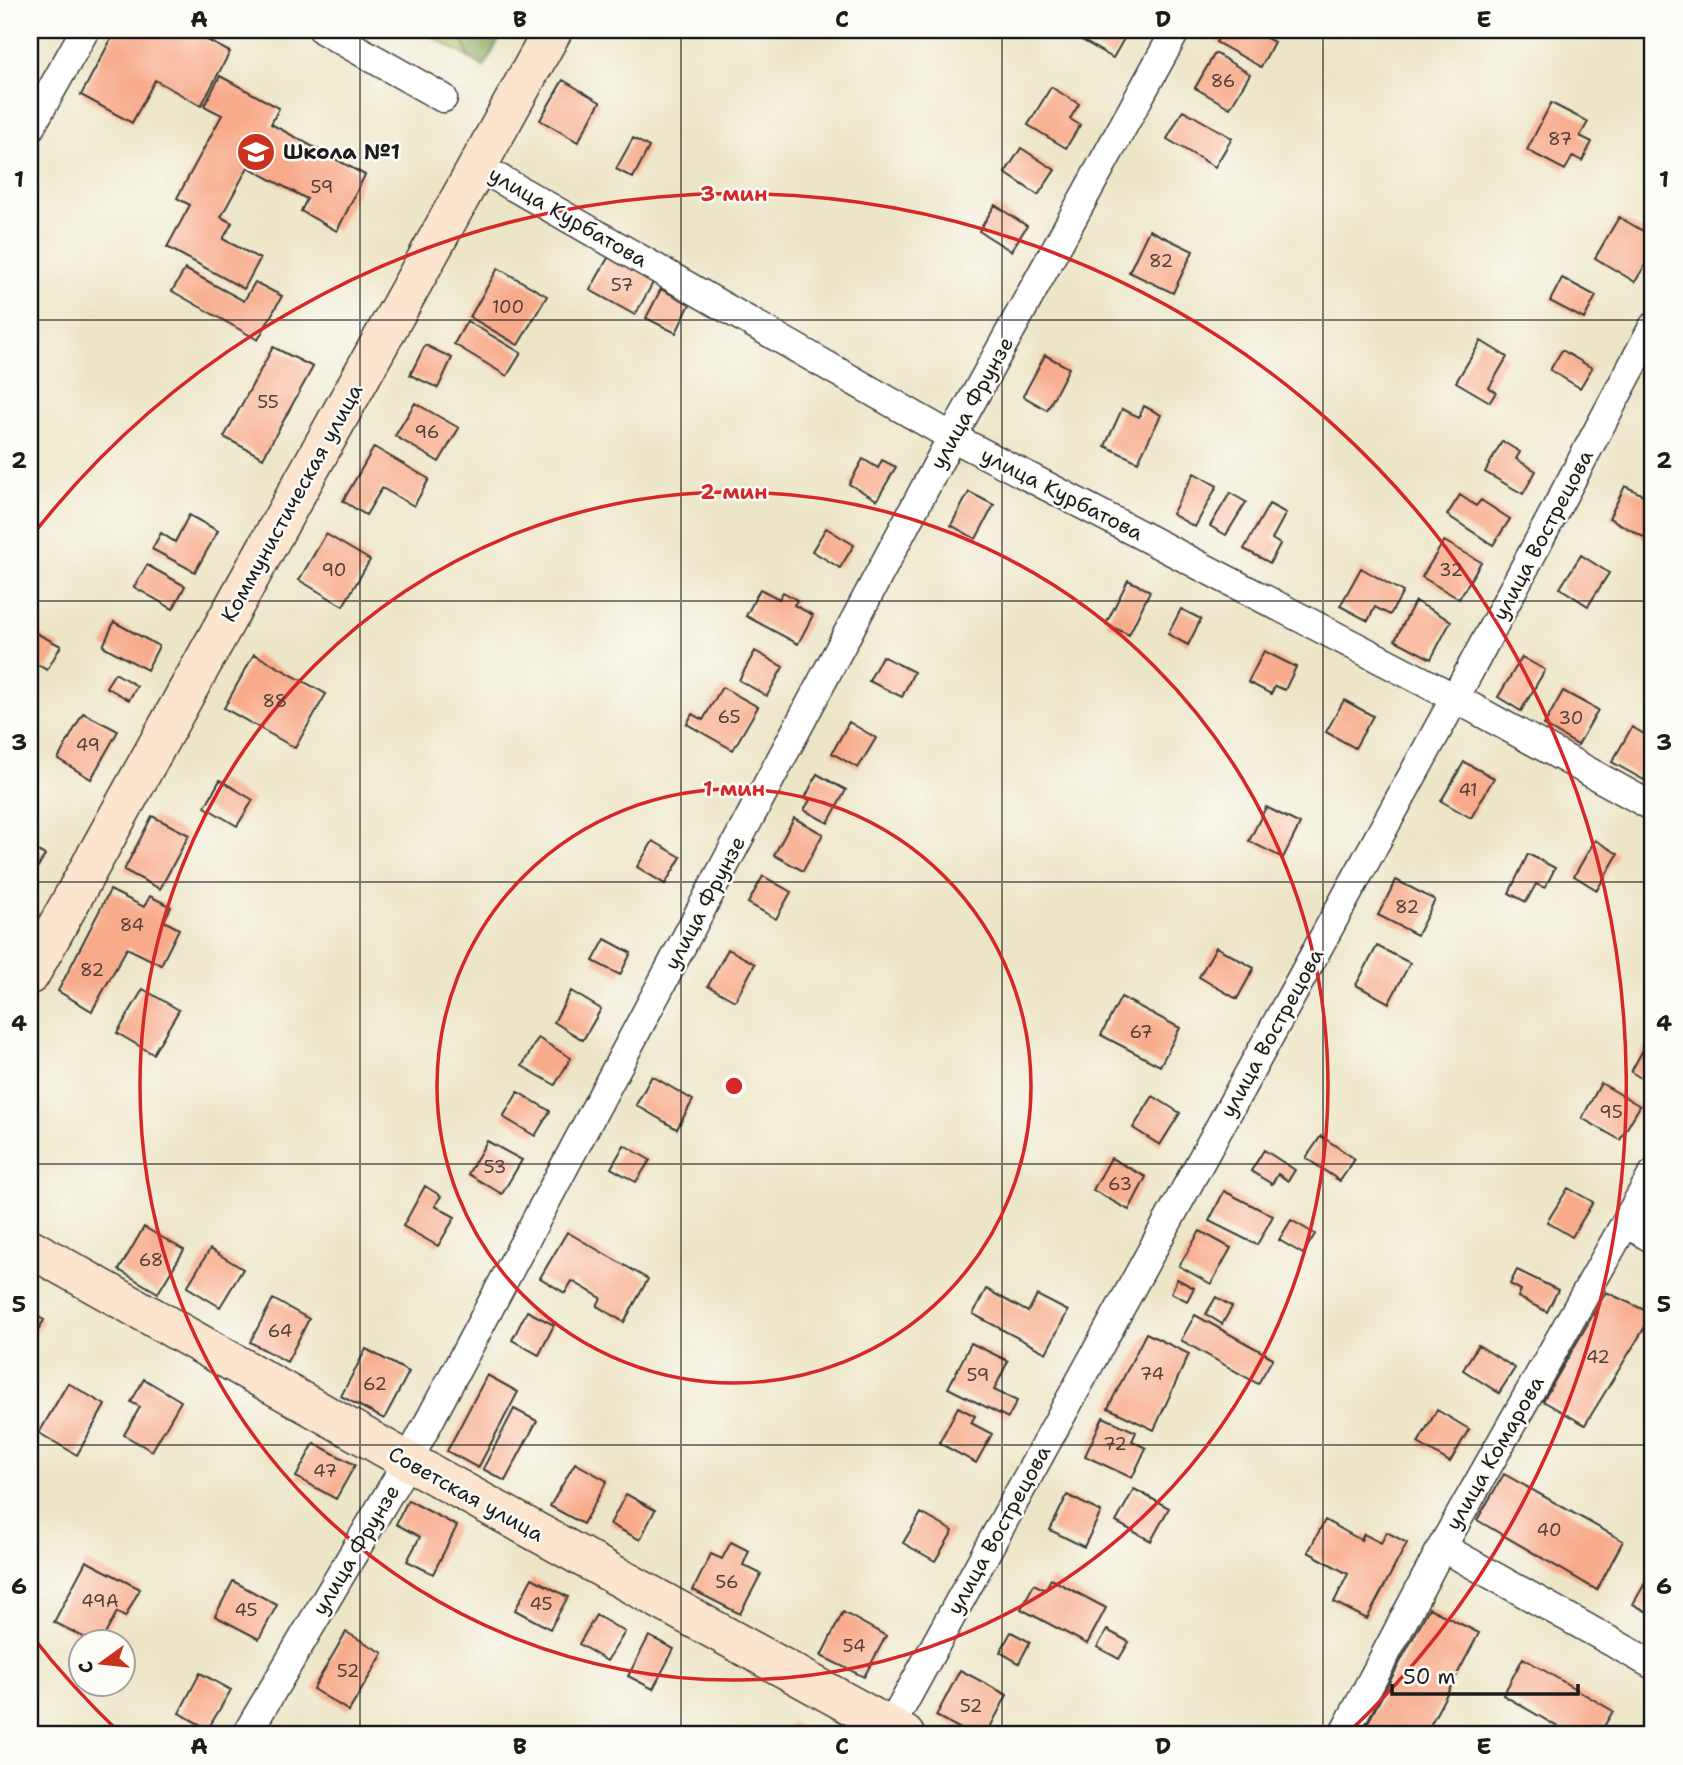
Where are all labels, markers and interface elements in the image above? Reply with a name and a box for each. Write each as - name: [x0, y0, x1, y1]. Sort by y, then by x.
- text: A: [190, 4, 208, 34]
- text: B: [513, 4, 527, 34]
- text: C: [835, 4, 849, 34]
- text: D: [1155, 4, 1171, 34]
- text: E: [1476, 4, 1492, 34]
- house number: 86: [1211, 69, 1235, 93]
- house number: 87: [1548, 127, 1572, 151]
- school or university icon: Школа №1: [235, 131, 277, 173]
- place label: Школа №1: [283, 138, 400, 166]
- street label: улица Курбатова: [484, 160, 652, 274]
- text: 1: [14, 164, 24, 194]
- text: 1: [1659, 164, 1669, 194]
- house number: 59: [311, 175, 333, 199]
- text: 3 мин: [700, 180, 768, 208]
- house number: 82: [1149, 249, 1173, 273]
- house number: 57: [611, 273, 633, 297]
- house number: 100: [492, 295, 524, 319]
- street label: улица Фрунзе: [924, 332, 1020, 474]
- street label: Коммунистическая улица: [215, 379, 369, 627]
- house number: 55: [257, 390, 279, 414]
- house number: 96: [415, 420, 439, 444]
- street label: улица Курбатова: [976, 441, 1148, 547]
- text: 2: [11, 445, 27, 475]
- street label: улица Вострецова: [1486, 445, 1600, 625]
- text: 2: [1656, 445, 1672, 475]
- text: 2 мин: [700, 478, 768, 506]
- house number: 90: [322, 558, 346, 582]
- house number: 32: [1439, 558, 1463, 582]
- house number: 88: [263, 689, 287, 713]
- house number: 65: [718, 705, 740, 729]
- house number: 30: [1559, 706, 1583, 730]
- text: 3: [11, 727, 27, 757]
- text: 3: [1656, 727, 1672, 757]
- house number: 49: [76, 733, 100, 757]
- text: 1 мин: [703, 775, 765, 803]
- house number: 41: [1458, 778, 1478, 802]
- street label: улица Фрунзе: [658, 831, 752, 975]
- house number: 82: [1395, 895, 1419, 919]
- house number: 84: [120, 913, 144, 937]
- street label: улица Вострецова: [1214, 943, 1330, 1123]
- house number: 82: [80, 958, 104, 982]
- text: 4: [11, 1008, 27, 1038]
- text: 4: [1656, 1008, 1672, 1038]
- house number: 67: [1129, 1020, 1153, 1044]
- centre of rings: [722, 1074, 746, 1098]
- house number: 95: [1599, 1100, 1623, 1124]
- house number: 53: [484, 1155, 506, 1179]
- house number: 63: [1108, 1172, 1132, 1196]
- house number: 68: [139, 1248, 163, 1272]
- text: 5: [12, 1289, 26, 1319]
- text: 5: [1657, 1289, 1671, 1319]
- house number: 64: [268, 1319, 292, 1343]
- house number: 42: [1586, 1345, 1610, 1369]
- house number: 74: [1140, 1362, 1164, 1386]
- house number: 59: [967, 1363, 989, 1387]
- street label: улица Комарова: [1439, 1371, 1551, 1535]
- house number: 62: [363, 1372, 387, 1396]
- house number: 72: [1103, 1432, 1127, 1456]
- street label: Советская улица: [383, 1440, 549, 1548]
- street label: улица Вострецова: [941, 1440, 1057, 1620]
- house number: 47: [313, 1459, 337, 1483]
- street label: улица Фрунзе: [306, 1480, 406, 1620]
- house number: 40: [1536, 1518, 1562, 1542]
- house number: 56: [715, 1570, 739, 1594]
- text: 6: [11, 1571, 27, 1601]
- text: 6: [1656, 1571, 1672, 1601]
- house number: 49А: [81, 1589, 119, 1613]
- house number: 45: [529, 1592, 553, 1616]
- house number: 45: [234, 1598, 258, 1622]
- north arrow: [66, 1628, 136, 1698]
- house number: 54: [842, 1634, 866, 1658]
- scale bar: [1392, 1653, 1578, 1697]
- text: С: [72, 1658, 100, 1676]
- house number: 52: [337, 1659, 359, 1683]
- text: 50 m: [1403, 1663, 1456, 1691]
- house number: 52: [960, 1694, 982, 1718]
- text: A: [190, 1731, 208, 1761]
- text: B: [513, 1731, 527, 1761]
- text: C: [835, 1731, 849, 1761]
- text: D: [1155, 1731, 1171, 1761]
- text: E: [1476, 1731, 1492, 1761]

